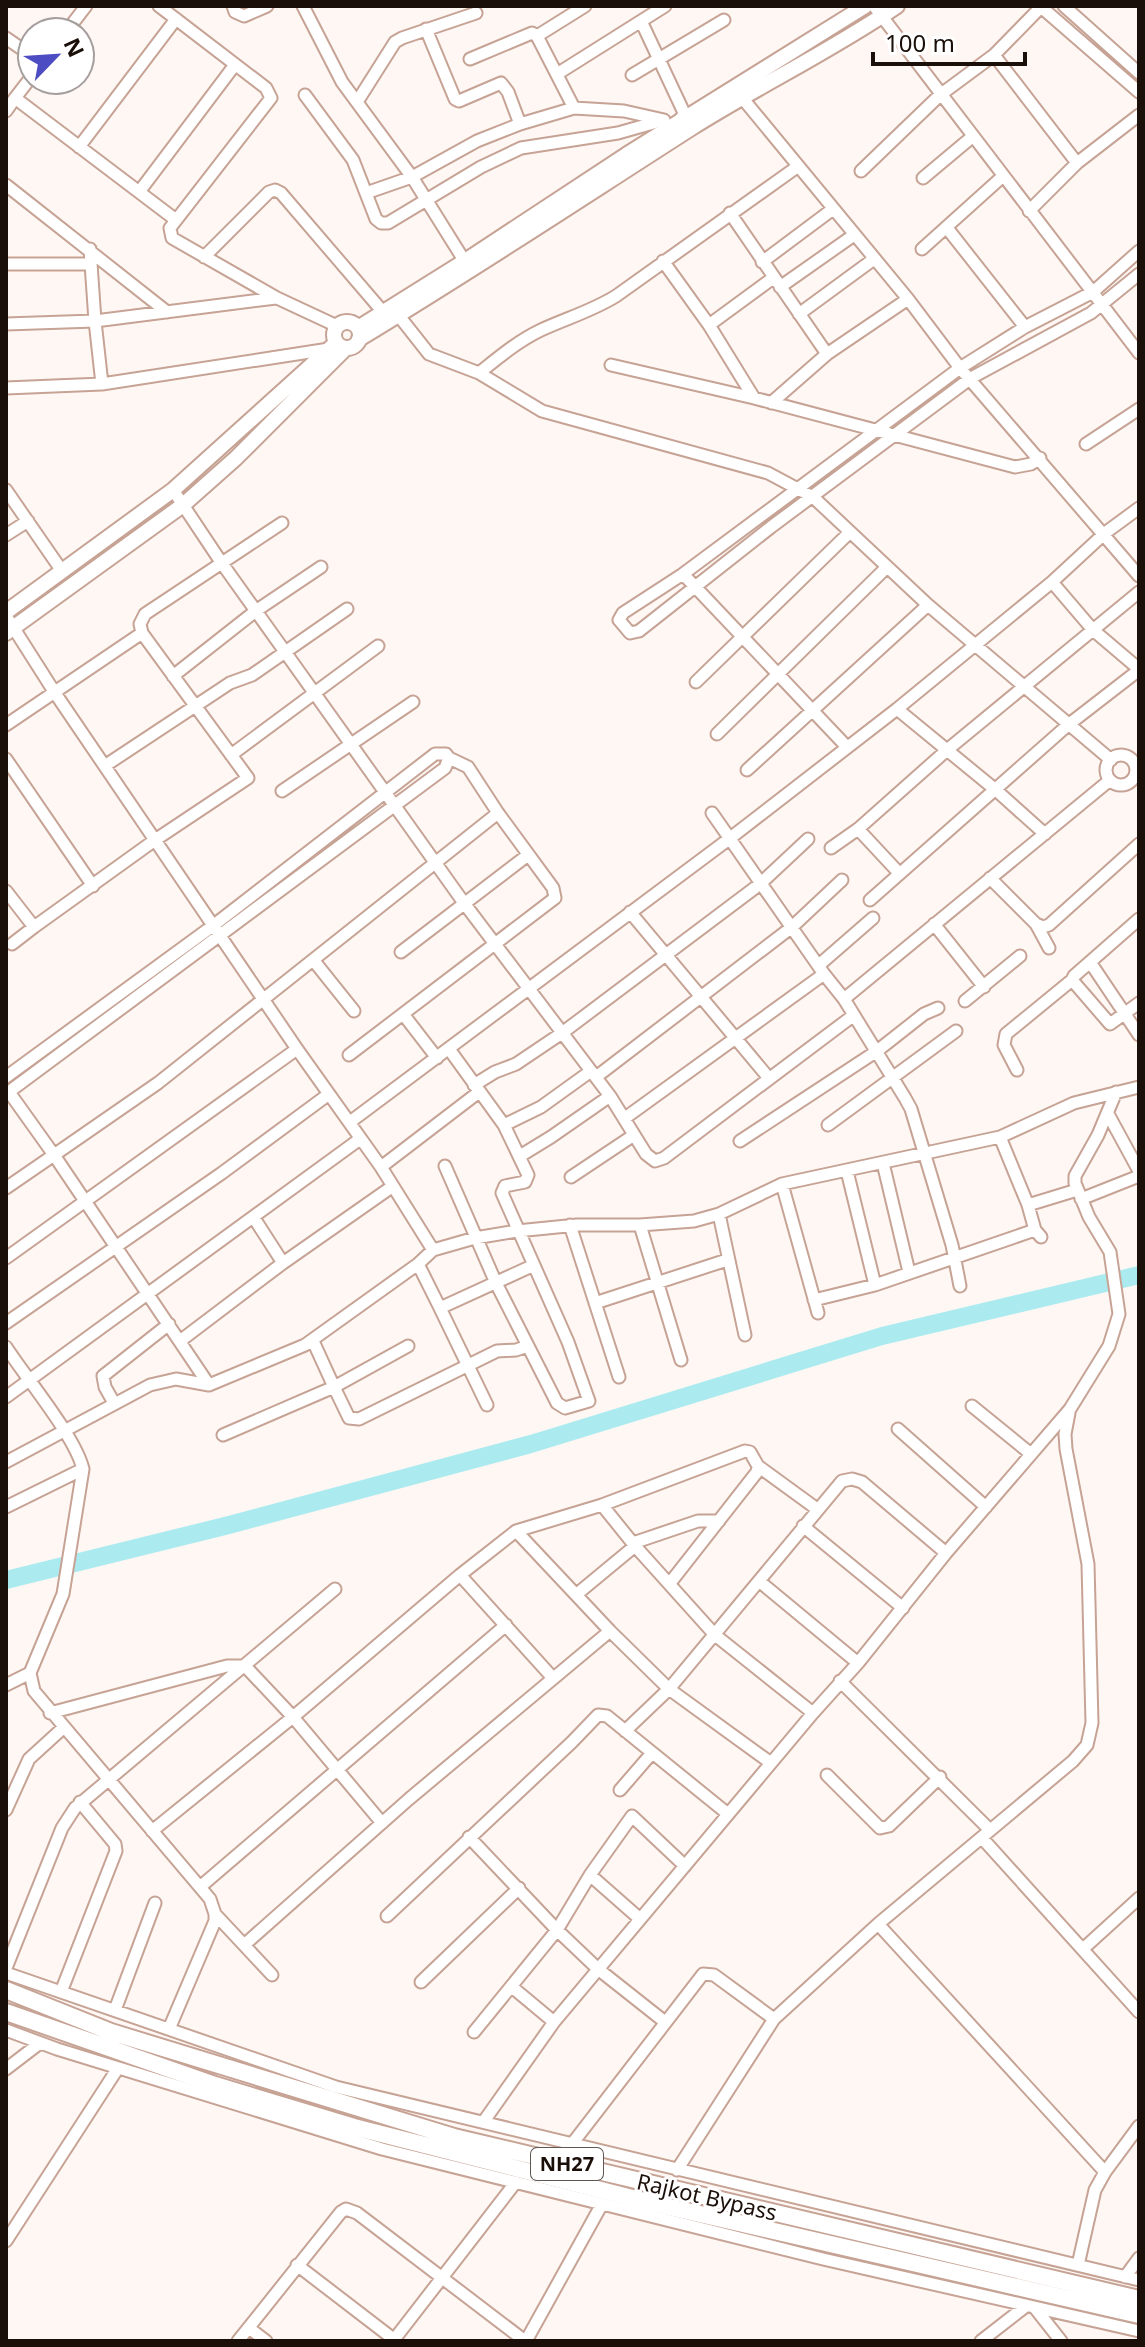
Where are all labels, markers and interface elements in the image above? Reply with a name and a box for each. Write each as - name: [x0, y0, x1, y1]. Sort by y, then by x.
- north arrow: [16, 16, 96, 96]
- scale bar: [873, 16, 1025, 66]
- text: 100 m: [885, 26, 955, 59]
- text: N: [58, 33, 92, 62]
- road number: NH27: [531, 2148, 603, 2180]
- street label: Rajkot Bypass: [634, 2165, 780, 2227]

